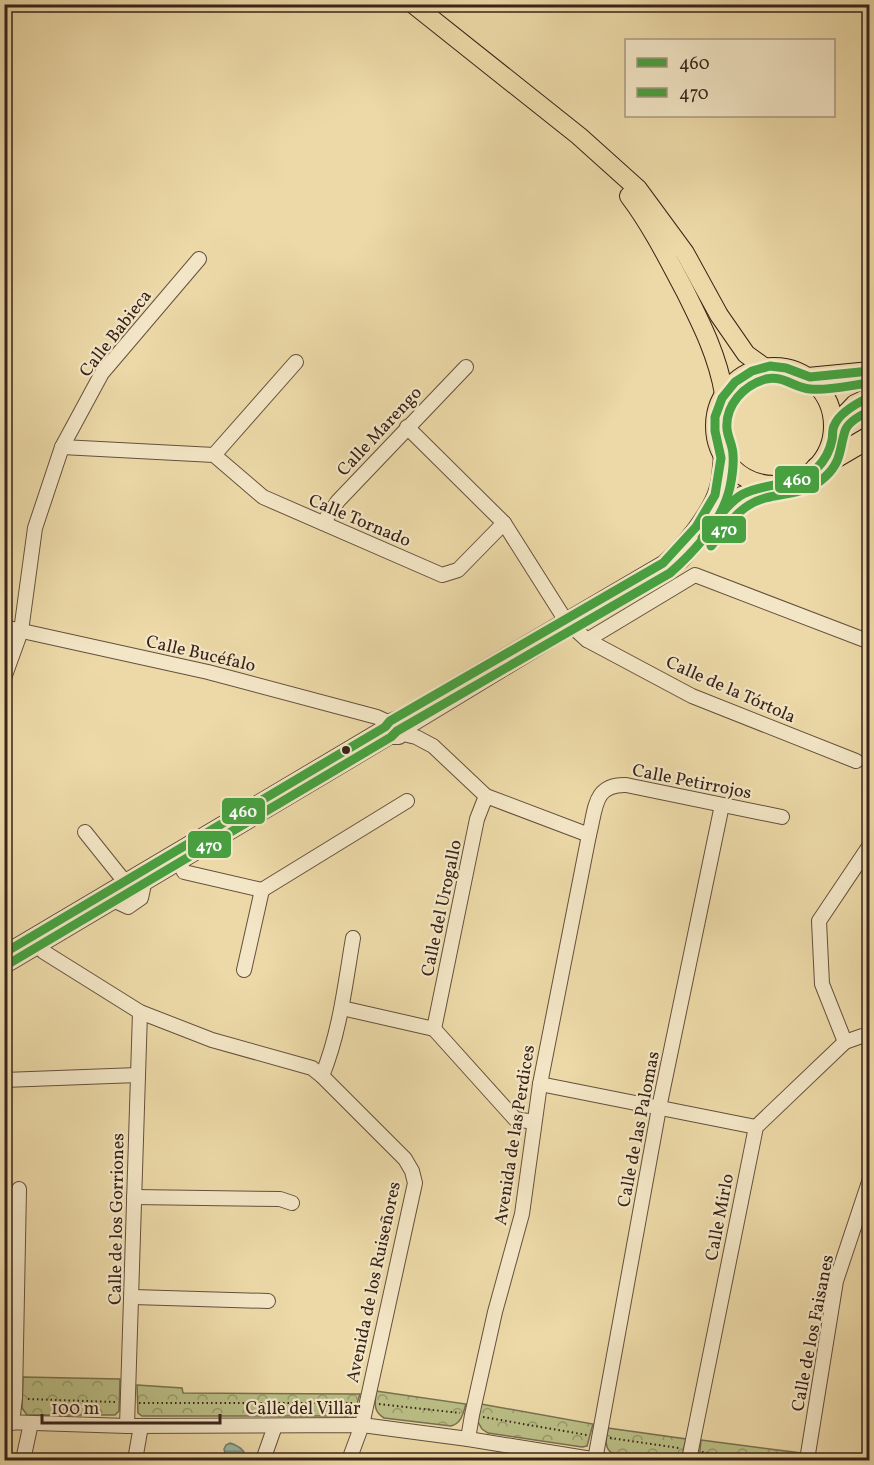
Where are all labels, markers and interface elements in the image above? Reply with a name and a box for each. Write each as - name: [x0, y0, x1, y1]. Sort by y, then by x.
- legend: [625, 39, 835, 117]
- text: 460: [679, 52, 710, 77]
- text: 470: [679, 82, 709, 107]
- street label: Calle Babieca: [74, 285, 158, 383]
- street label: Calle Marengo: [332, 381, 428, 483]
- line badge: 460: [774, 465, 820, 494]
- text: 460: [783, 470, 811, 492]
- street label: Calle Tornado: [304, 489, 414, 554]
- line badge: 470: [701, 515, 747, 544]
- text: 470: [711, 520, 737, 542]
- street label: Calle Bucéfalo: [143, 630, 258, 679]
- street label: Calle de la Tórtola: [662, 651, 799, 730]
- unlabelled marker: [340, 744, 352, 756]
- street label: Calle Petirrojos: [630, 759, 753, 806]
- line badge: 460: [221, 797, 266, 825]
- text: 460: [229, 802, 257, 824]
- line badge: 470: [187, 830, 232, 859]
- text: 470: [196, 836, 222, 858]
- street label: Calle del Urogallo: [416, 838, 469, 979]
- street label: Avenida de las Perdices: [489, 1043, 542, 1227]
- street label: Calle de las Palomas: [612, 1049, 667, 1209]
- street label: Calle de los Gorriones: [104, 1133, 131, 1305]
- street label: Calle Mirlo: [700, 1172, 741, 1263]
- street label: Avenida de los Ruiseñores: [341, 1179, 408, 1385]
- street label: Calle de los Faisanes: [786, 1253, 841, 1414]
- scale bar: [42, 1387, 220, 1425]
- text: 100 m: [51, 1397, 100, 1422]
- street label: Calle del Villar: [246, 1397, 361, 1422]

